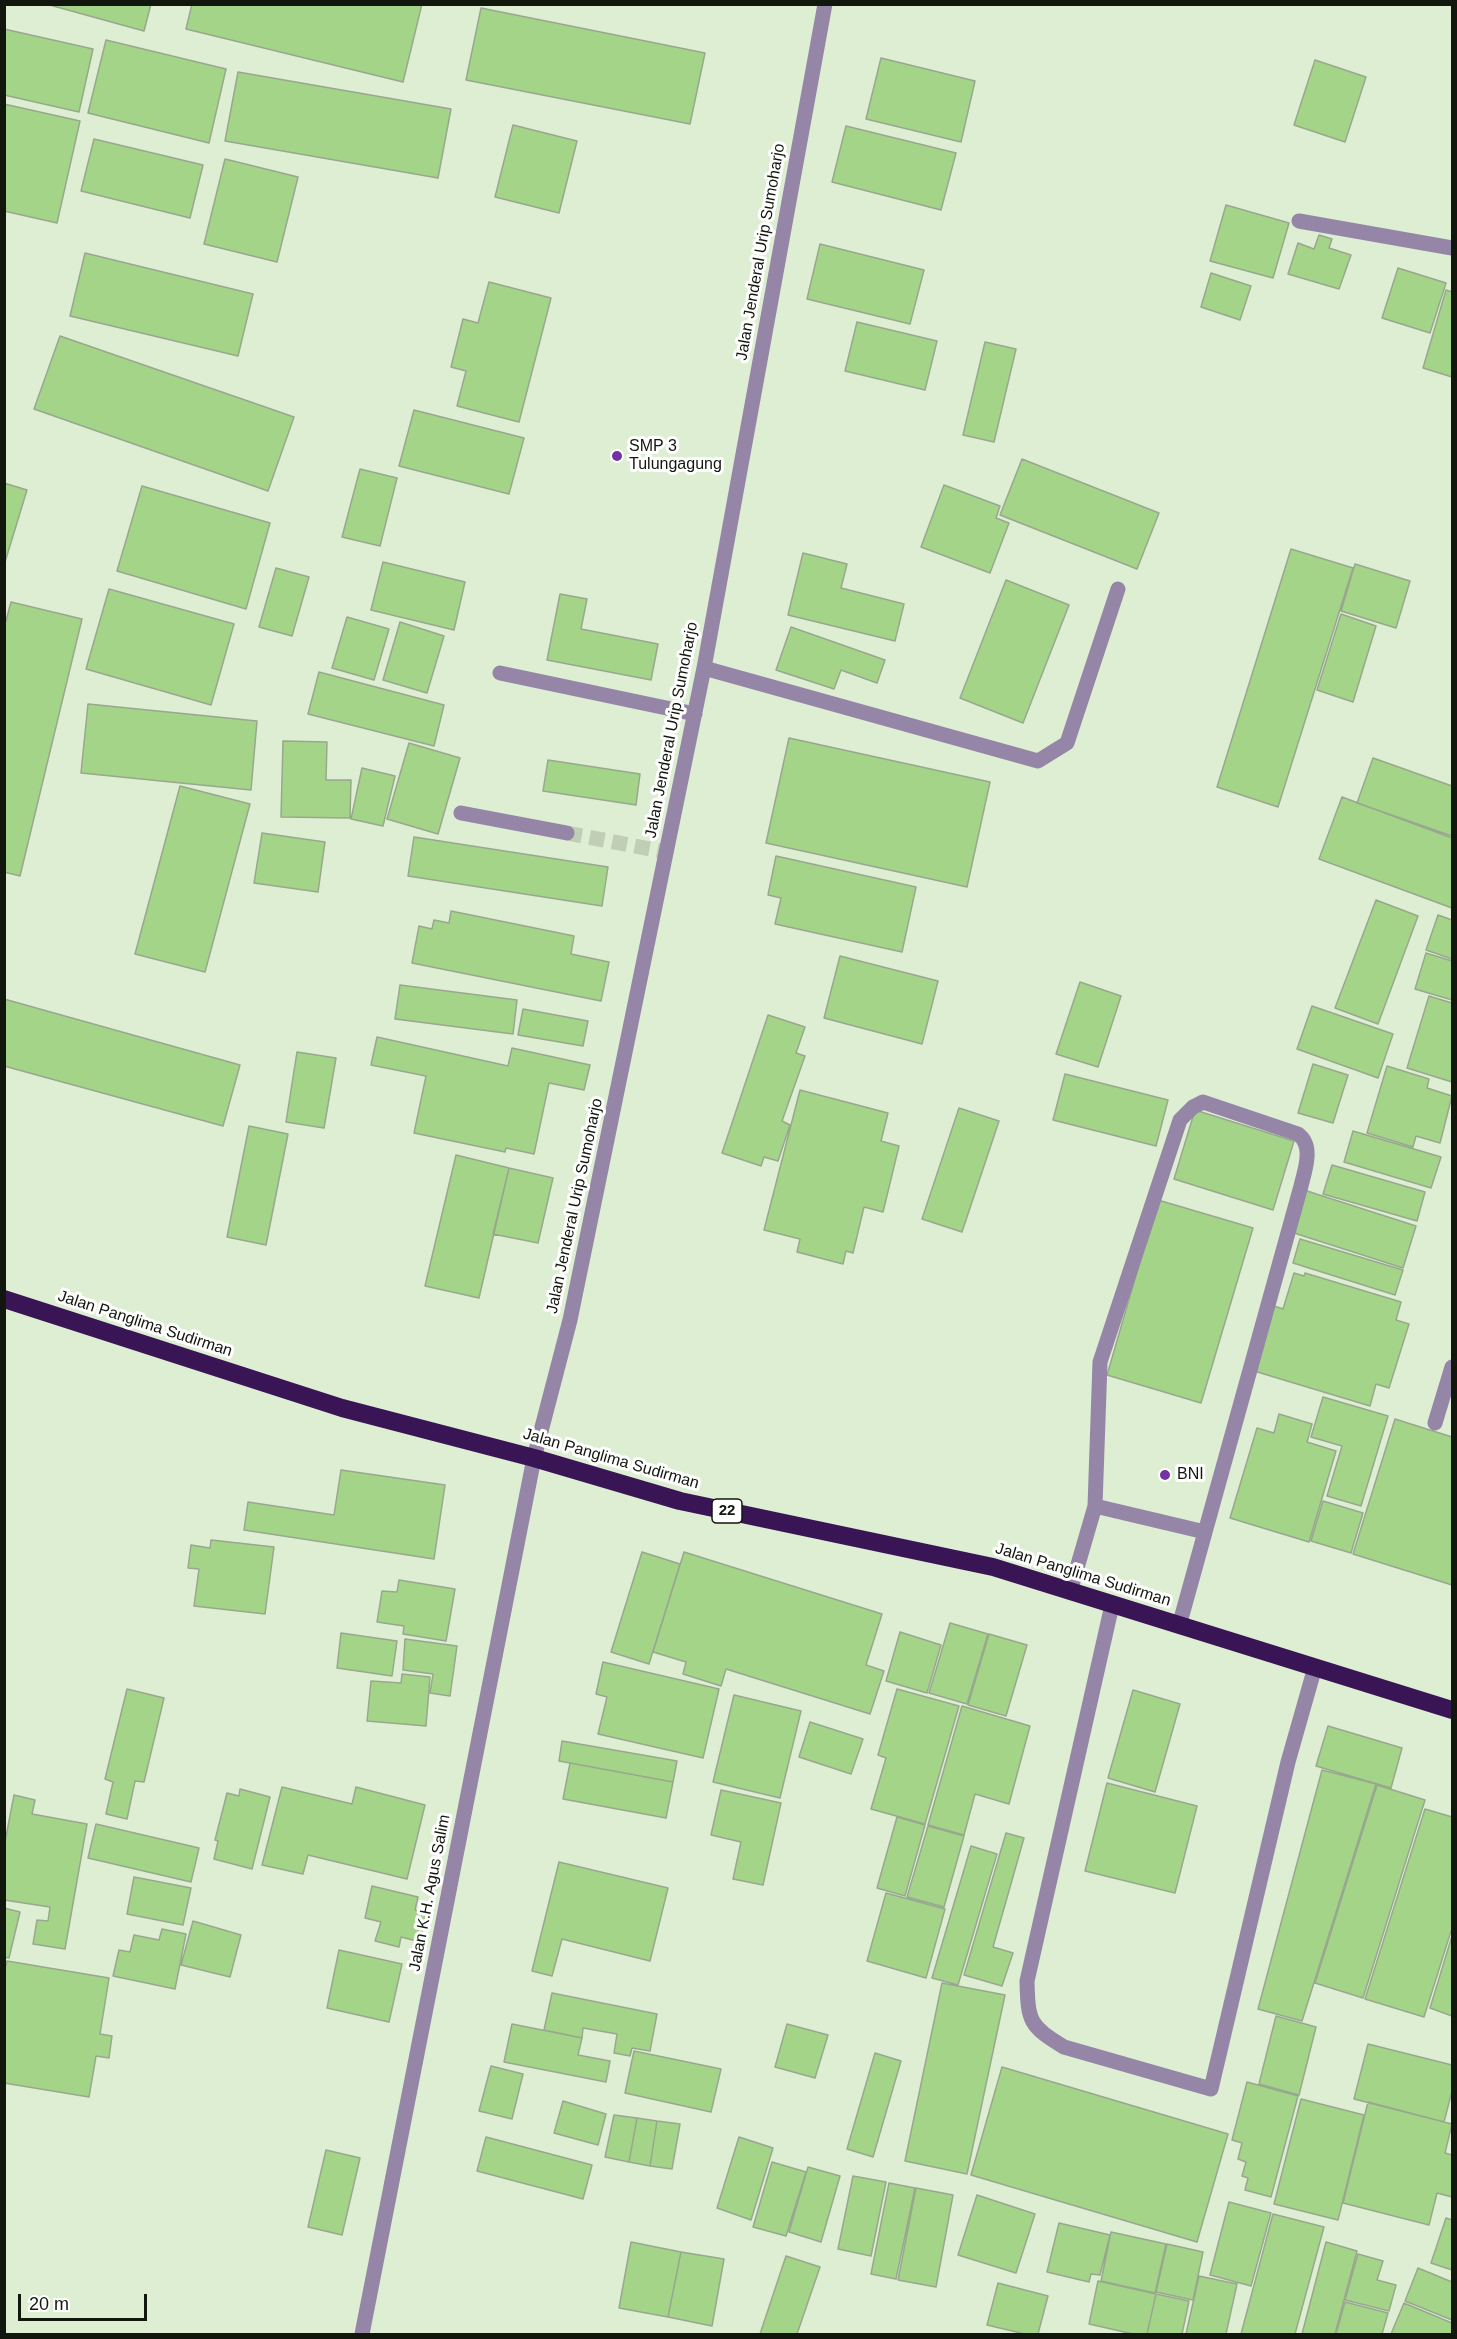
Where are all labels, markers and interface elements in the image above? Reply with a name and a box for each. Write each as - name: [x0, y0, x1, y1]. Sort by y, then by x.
- street label: Jalan Jenderal Urip Sumoharjo: [732, 142, 790, 362]
- place label: SMP 3 Tulungagung: [629, 437, 722, 475]
- marker: SMP 3 Tulungagung: [610, 449, 624, 463]
- street label: Jalan Jenderal Urip Sumoharjo: [642, 620, 702, 840]
- street label: Jalan Jenderal Urip Sumoharjo: [543, 1097, 607, 1315]
- street label: Jalan Panglima Sudirman: [55, 1287, 235, 1361]
- street label: Jalan Panglima Sudirman: [521, 1425, 701, 1493]
- place label: BNI: [1177, 1465, 1204, 1485]
- marker: BNI: [1158, 1468, 1172, 1482]
- road number: 22: [712, 1499, 742, 1523]
- street label: Jalan Panglima Sudirman: [993, 1539, 1173, 1611]
- street label: Jalan K.H. Agus Salim: [405, 1813, 455, 1973]
- scale bar: [21, 2282, 150, 2320]
- text: 20 m: [29, 2294, 69, 2314]

